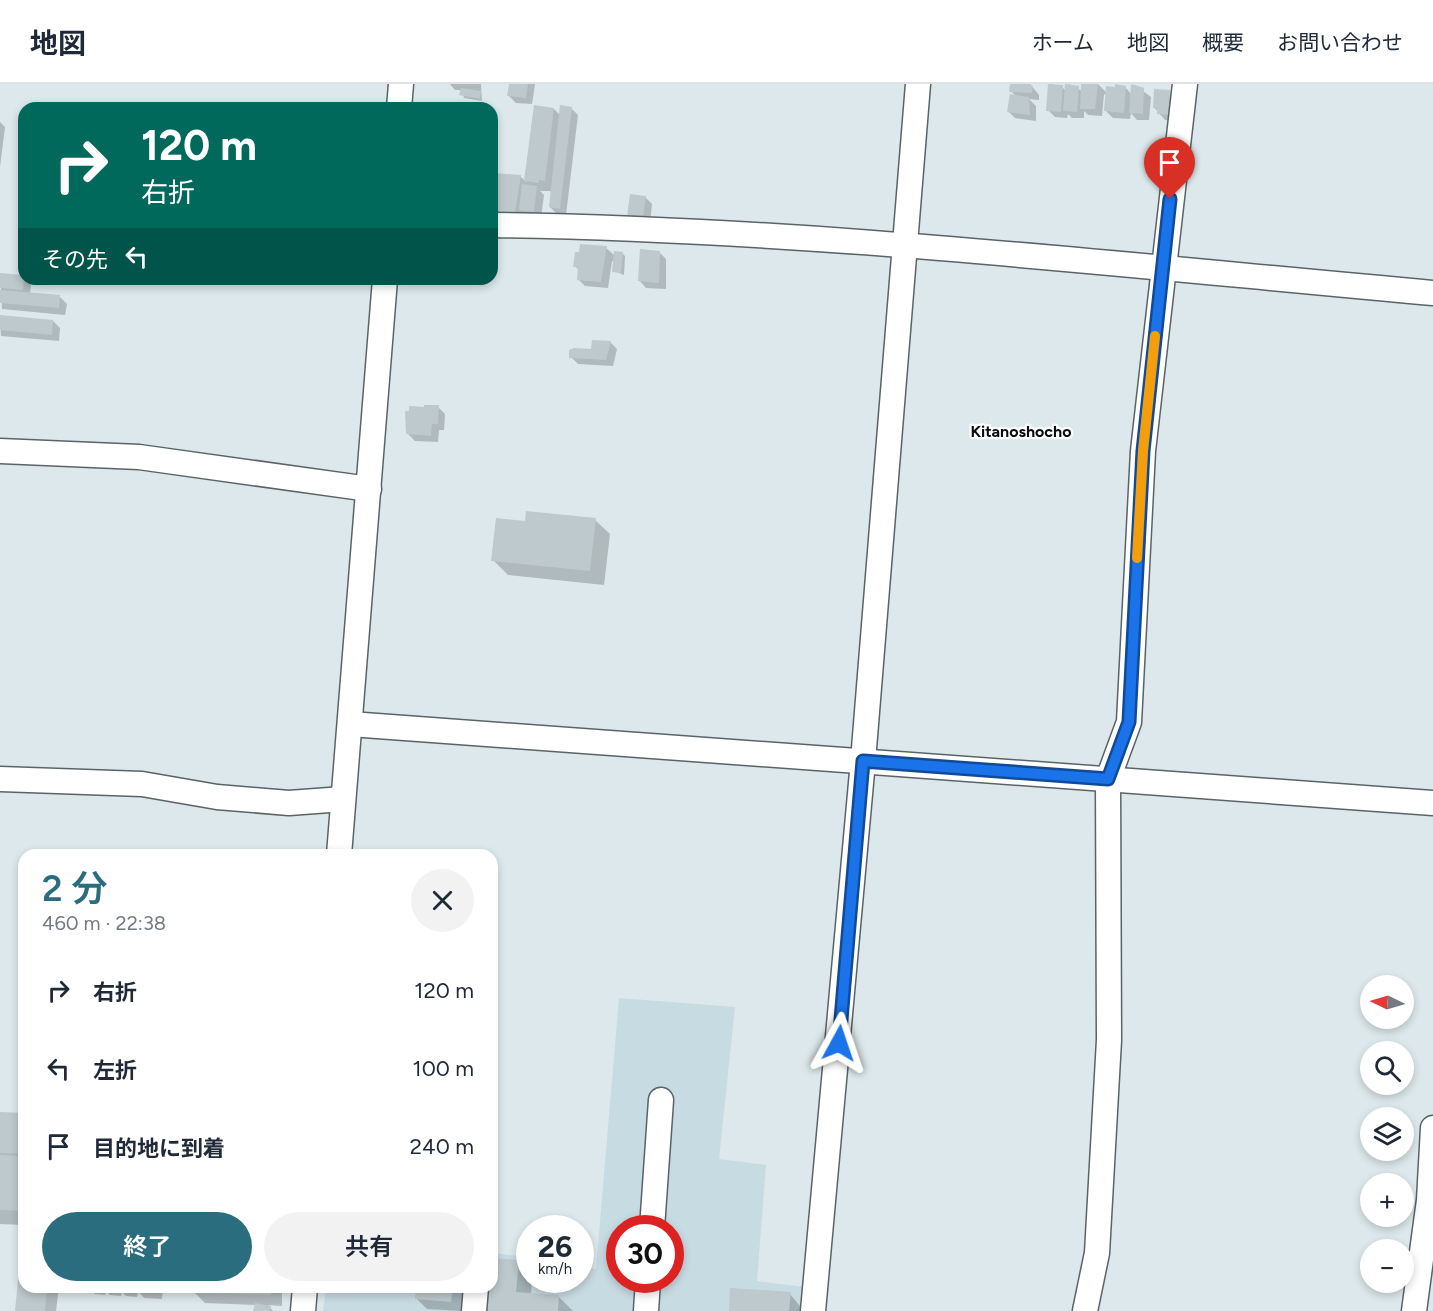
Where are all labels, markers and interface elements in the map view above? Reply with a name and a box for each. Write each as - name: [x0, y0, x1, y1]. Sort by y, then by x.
- text: 地図: [30, 26, 86, 60]
- text: ホーム: [1032, 30, 1094, 55]
- text: 地図: [1127, 30, 1169, 55]
- text: 概要: [1202, 30, 1244, 55]
- text: お問い合わせ: [1277, 30, 1403, 55]
- text: 120 m: [141, 120, 257, 171]
- icon: right: [42, 126, 120, 204]
- pin: [1144, 137, 1195, 199]
- icon: arrive: [1153, 146, 1186, 179]
- text: 右折: [141, 176, 195, 209]
- icon: left: [120, 240, 153, 273]
- text: その先: [42, 246, 108, 273]
- district label: Kitanoshocho: [970, 422, 1072, 441]
- text: 2 分: [42, 867, 107, 910]
- button: close: [411, 869, 474, 932]
- text: 460 m · 22:38: [42, 911, 166, 935]
- icon: right: [42, 974, 75, 1007]
- north arrow: [1360, 975, 1414, 1029]
- map controls: [1360, 975, 1414, 1293]
- text: 120 m: [414, 977, 474, 1004]
- text: 右折: [93, 979, 137, 1006]
- position arrow: [807, 1011, 871, 1075]
- button: search: [1360, 1041, 1414, 1095]
- icon: left: [42, 1052, 75, 1085]
- text: 100 m: [413, 1055, 474, 1082]
- text: 左折: [93, 1057, 137, 1084]
- button: layers: [1360, 1107, 1414, 1161]
- icon: arrive: [42, 1130, 75, 1163]
- text: 240 m: [410, 1133, 474, 1160]
- text: 目的地に到着: [93, 1135, 225, 1162]
- button: +: [1360, 1173, 1414, 1227]
- button: 終了: [42, 1212, 252, 1281]
- button: 共有: [264, 1212, 474, 1281]
- speed limit sign: 30: [606, 1215, 684, 1293]
- text: 26: [538, 1228, 572, 1265]
- button: −: [1360, 1239, 1414, 1293]
- text: km/h: [538, 1260, 572, 1278]

